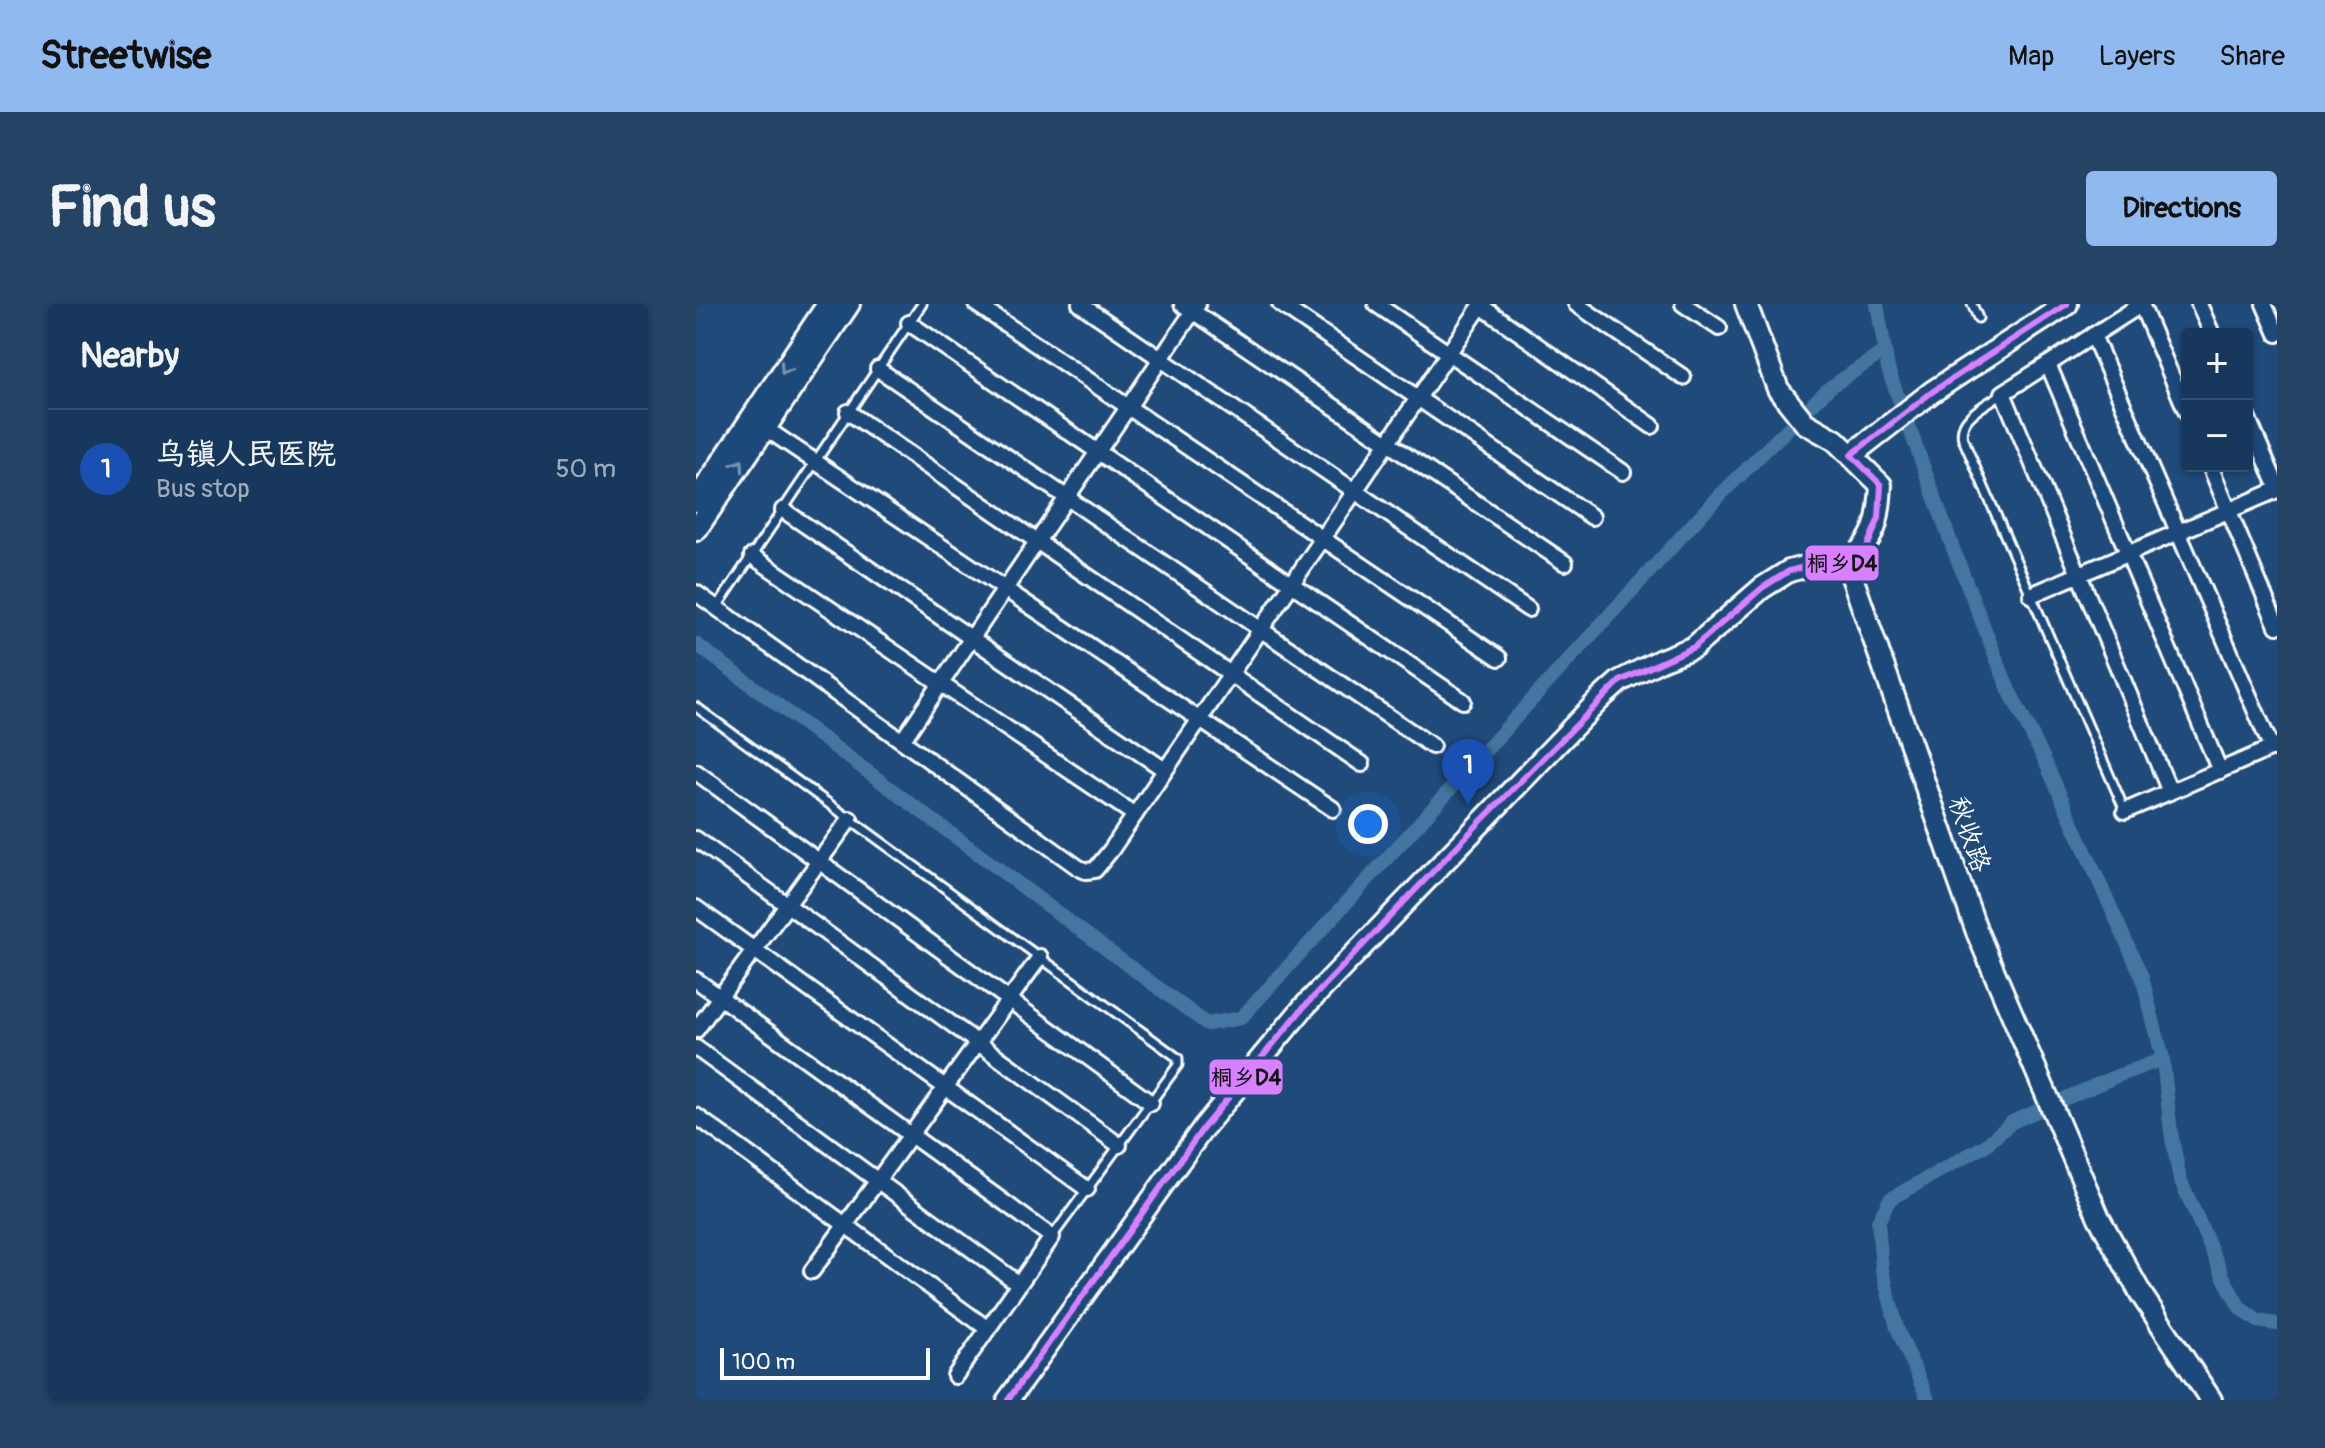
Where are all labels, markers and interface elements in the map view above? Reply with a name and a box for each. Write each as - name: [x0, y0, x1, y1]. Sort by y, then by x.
- text: Streetwise: [40, 32, 211, 80]
- text: Map: [2008, 39, 2054, 74]
- text: Layers: [2098, 39, 2175, 74]
- text: Share: [2219, 39, 2285, 74]
- button: Directions: [2086, 171, 2277, 246]
- text: Find us: [48, 174, 216, 243]
- map controls: [2181, 328, 2253, 472]
- button: +: [2181, 328, 2253, 400]
- text: Nearby: [80, 335, 179, 378]
- one-way arrow: [779, 360, 794, 374]
- button: −: [2181, 400, 2253, 472]
- text: 乌镇人民医院: [156, 436, 336, 473]
- text: 1: [101, 453, 111, 485]
- text: 50 m: [555, 453, 616, 485]
- one-way arrow: [730, 460, 745, 474]
- text: Bus stop: [156, 473, 250, 505]
- line badge: 桐乡D4: [1804, 544, 1880, 582]
- text: 桐乡D4: [1807, 550, 1878, 578]
- pin: 1: [1442, 739, 1494, 805]
- street label: 秋收路: [1941, 792, 1997, 876]
- your location: [1348, 804, 1388, 844]
- line badge: 桐乡D4: [1208, 1058, 1284, 1096]
- text: 桐乡D4: [1211, 1064, 1282, 1092]
- scale bar: [720, 1344, 930, 1380]
- text: 100 m: [732, 1348, 795, 1376]

